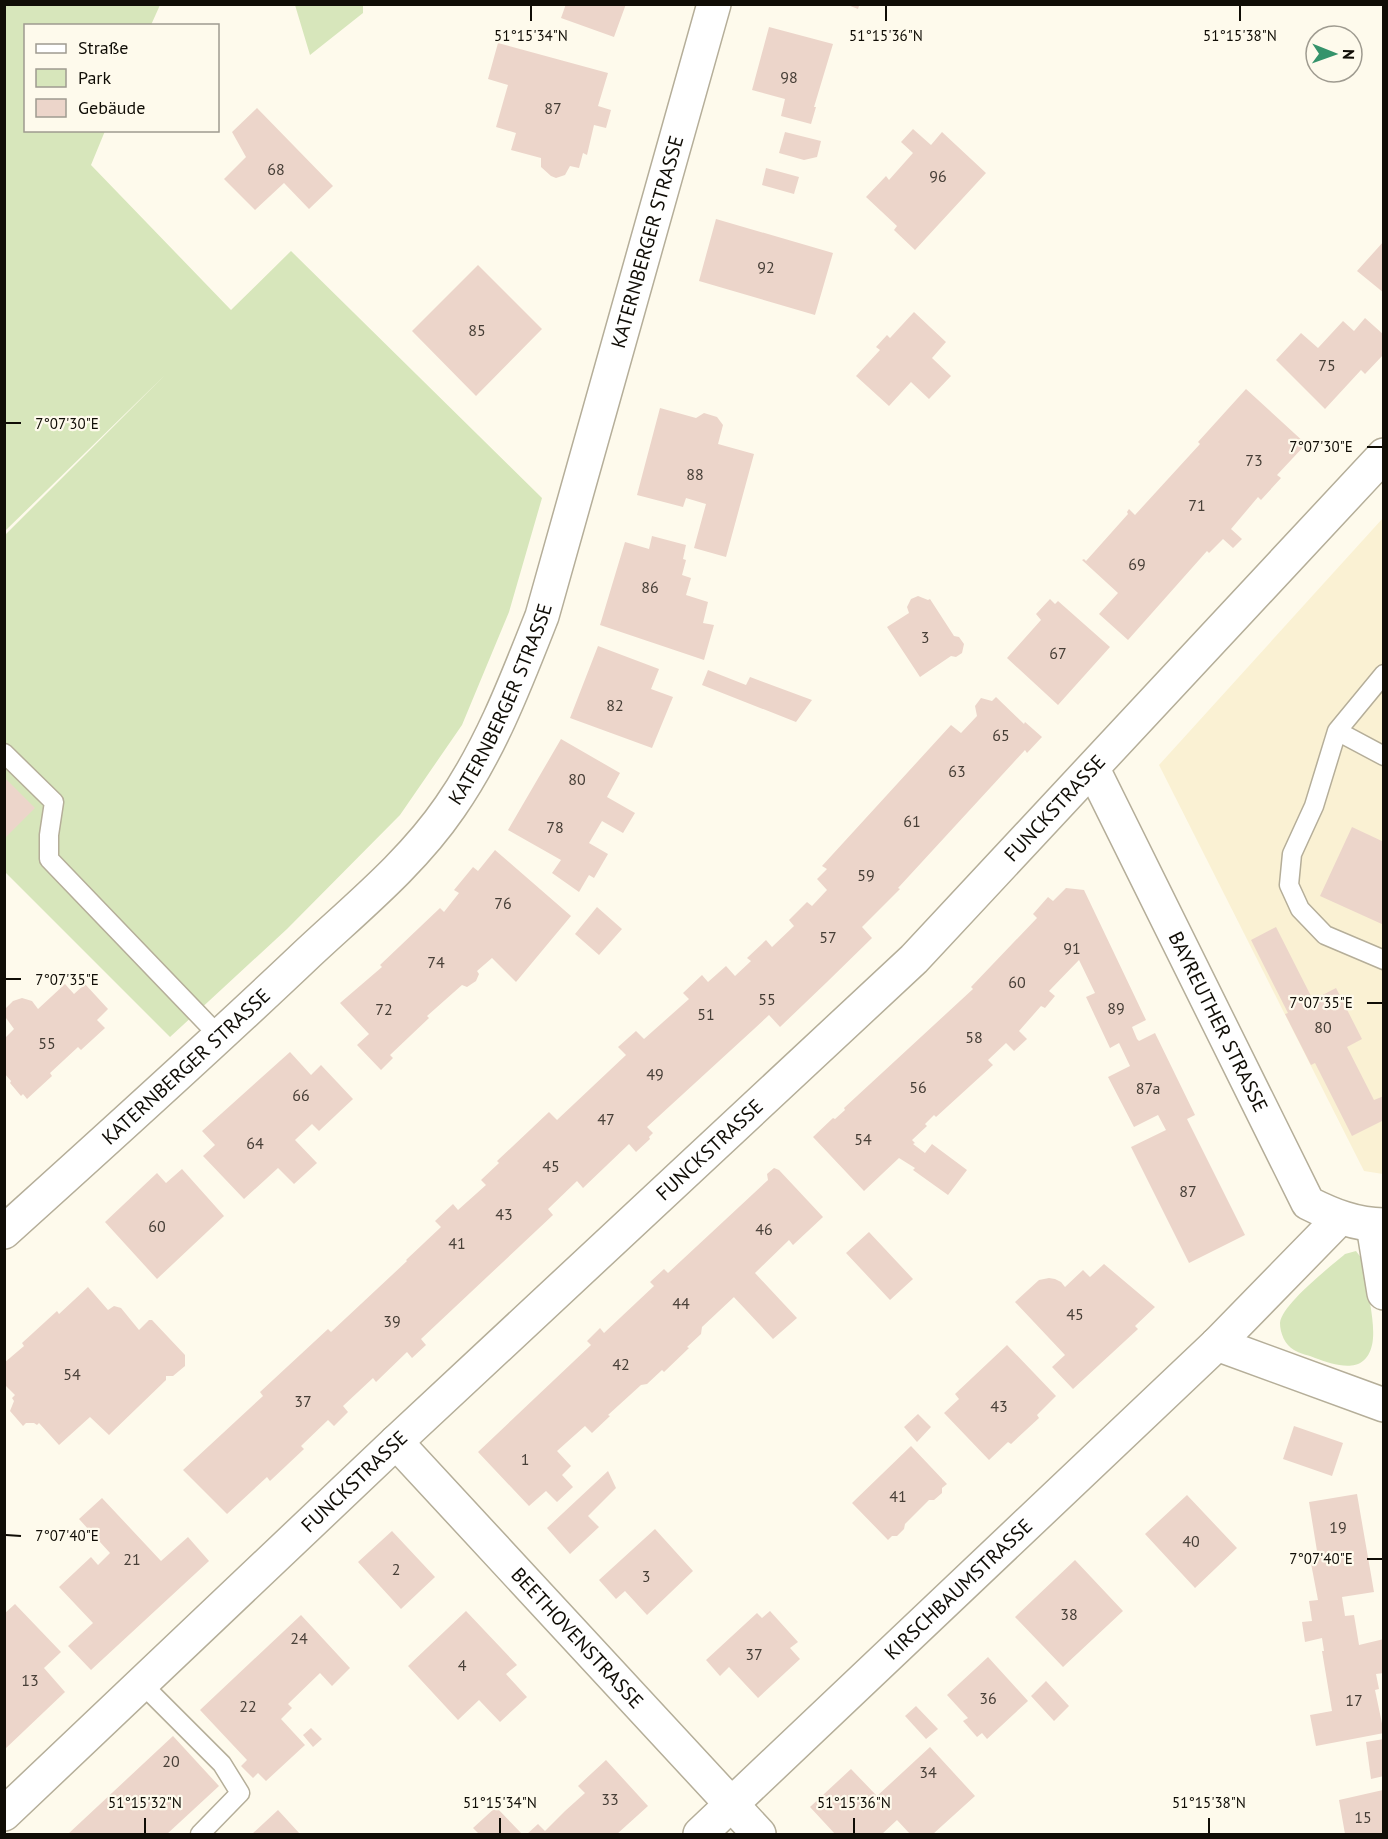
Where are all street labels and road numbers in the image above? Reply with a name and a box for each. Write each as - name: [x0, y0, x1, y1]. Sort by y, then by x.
- street label: KATERNBERGER STRASSE: [605, 133, 689, 351]
- street label: KATERNBERGER STRASSE: [442, 600, 558, 810]
- street label: FUNCKSTRASSE: [998, 749, 1111, 867]
- street label: BAYREUTHER STRASSE: [1163, 927, 1274, 1116]
- street label: KATERNBERGER STRASSE: [96, 983, 276, 1150]
- street label: FUNCKSTRASSE: [650, 1093, 769, 1206]
- street label: FUNCKSTRASSE: [296, 1425, 413, 1538]
- street label: KIRSCHBAUMSTRASSE: [879, 1513, 1038, 1665]
- street label: BEETHOVENSTRASSE: [506, 1562, 649, 1714]

